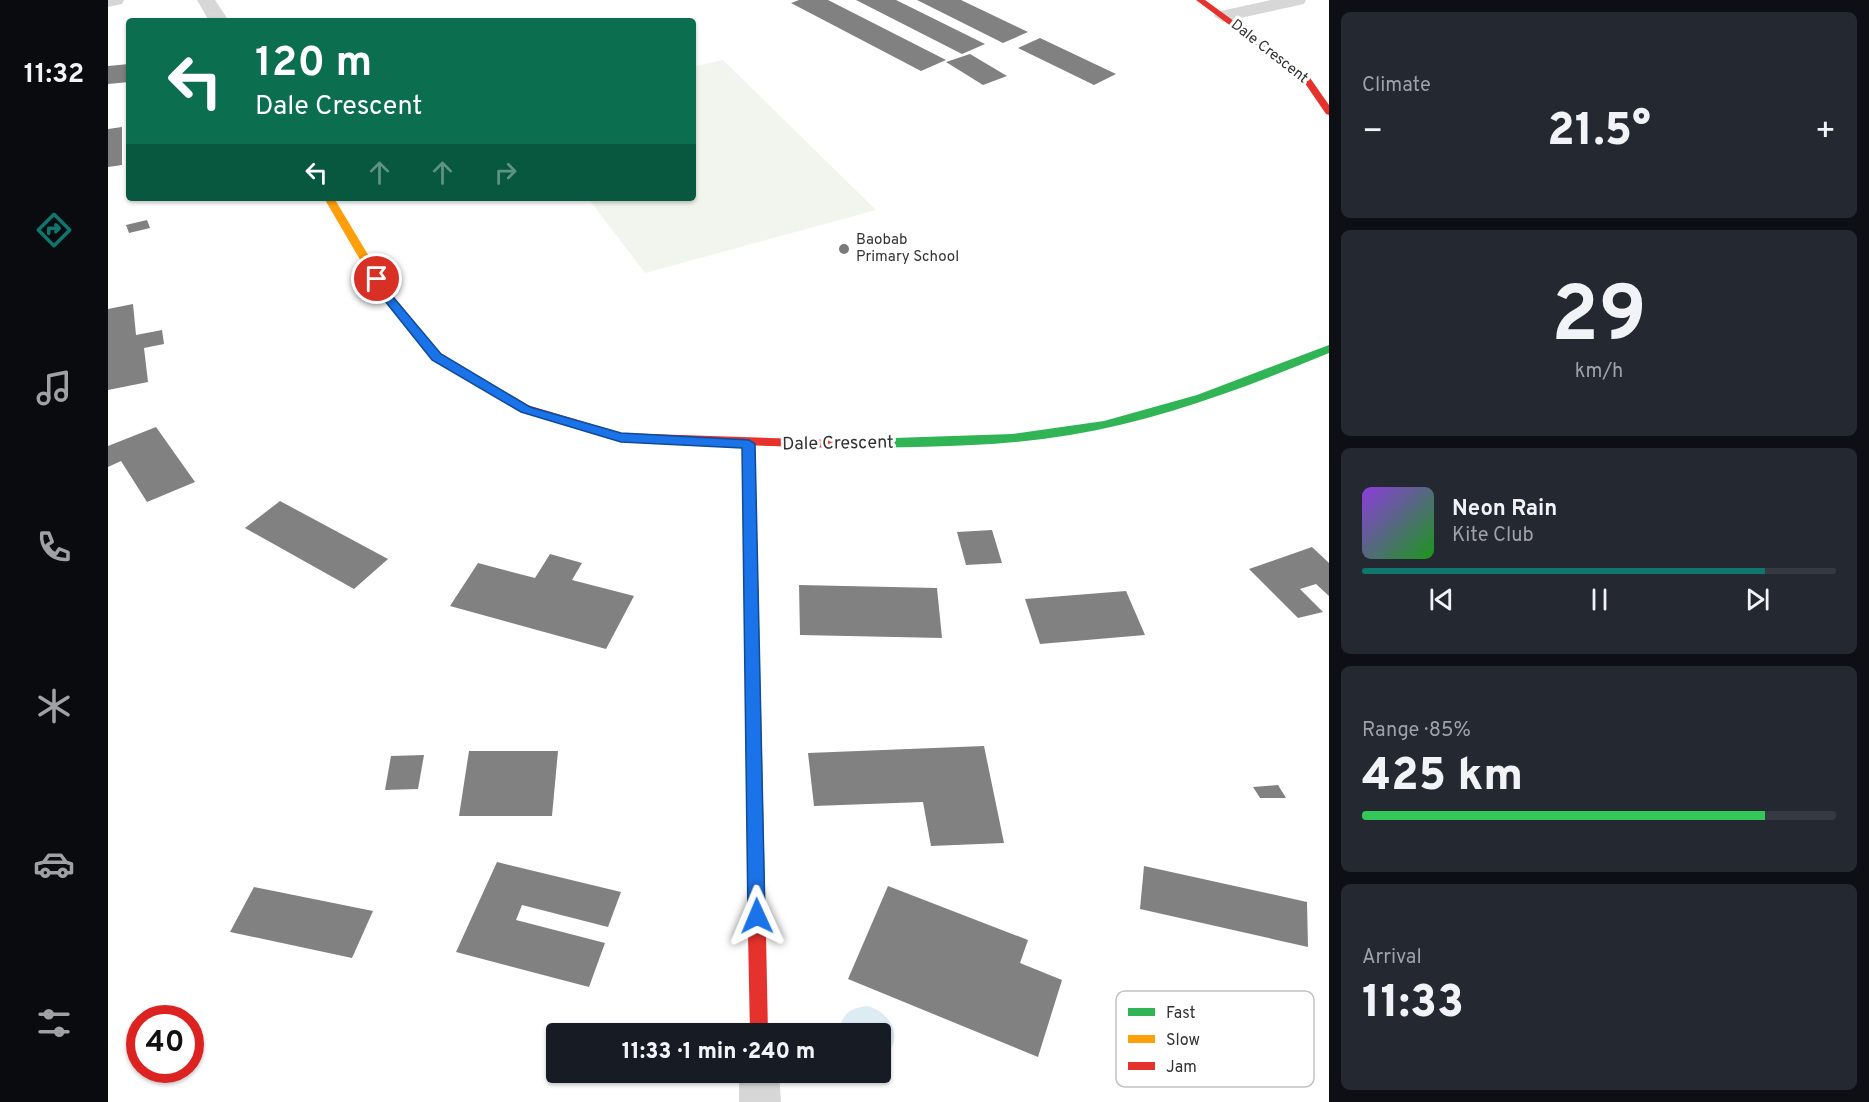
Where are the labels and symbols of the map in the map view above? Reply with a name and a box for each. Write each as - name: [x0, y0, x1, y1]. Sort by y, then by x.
- street label: Dale Crescent: [1226, 16, 1312, 88]
- place label: Baobab Primary School: [856, 231, 959, 267]
- marker: Baobab Primary School: [837, 242, 851, 256]
- pin: [351, 253, 402, 304]
- street label: Dale Crescent: [782, 432, 894, 456]
- position arrow: [725, 884, 789, 948]
- legend: [1116, 991, 1314, 1087]
- text: Fast: [1166, 1004, 1196, 1024]
- speed limit sign: 40: [126, 1005, 204, 1083]
- text: Slow: [1166, 1031, 1200, 1051]
- text: Jam: [1166, 1058, 1197, 1078]

